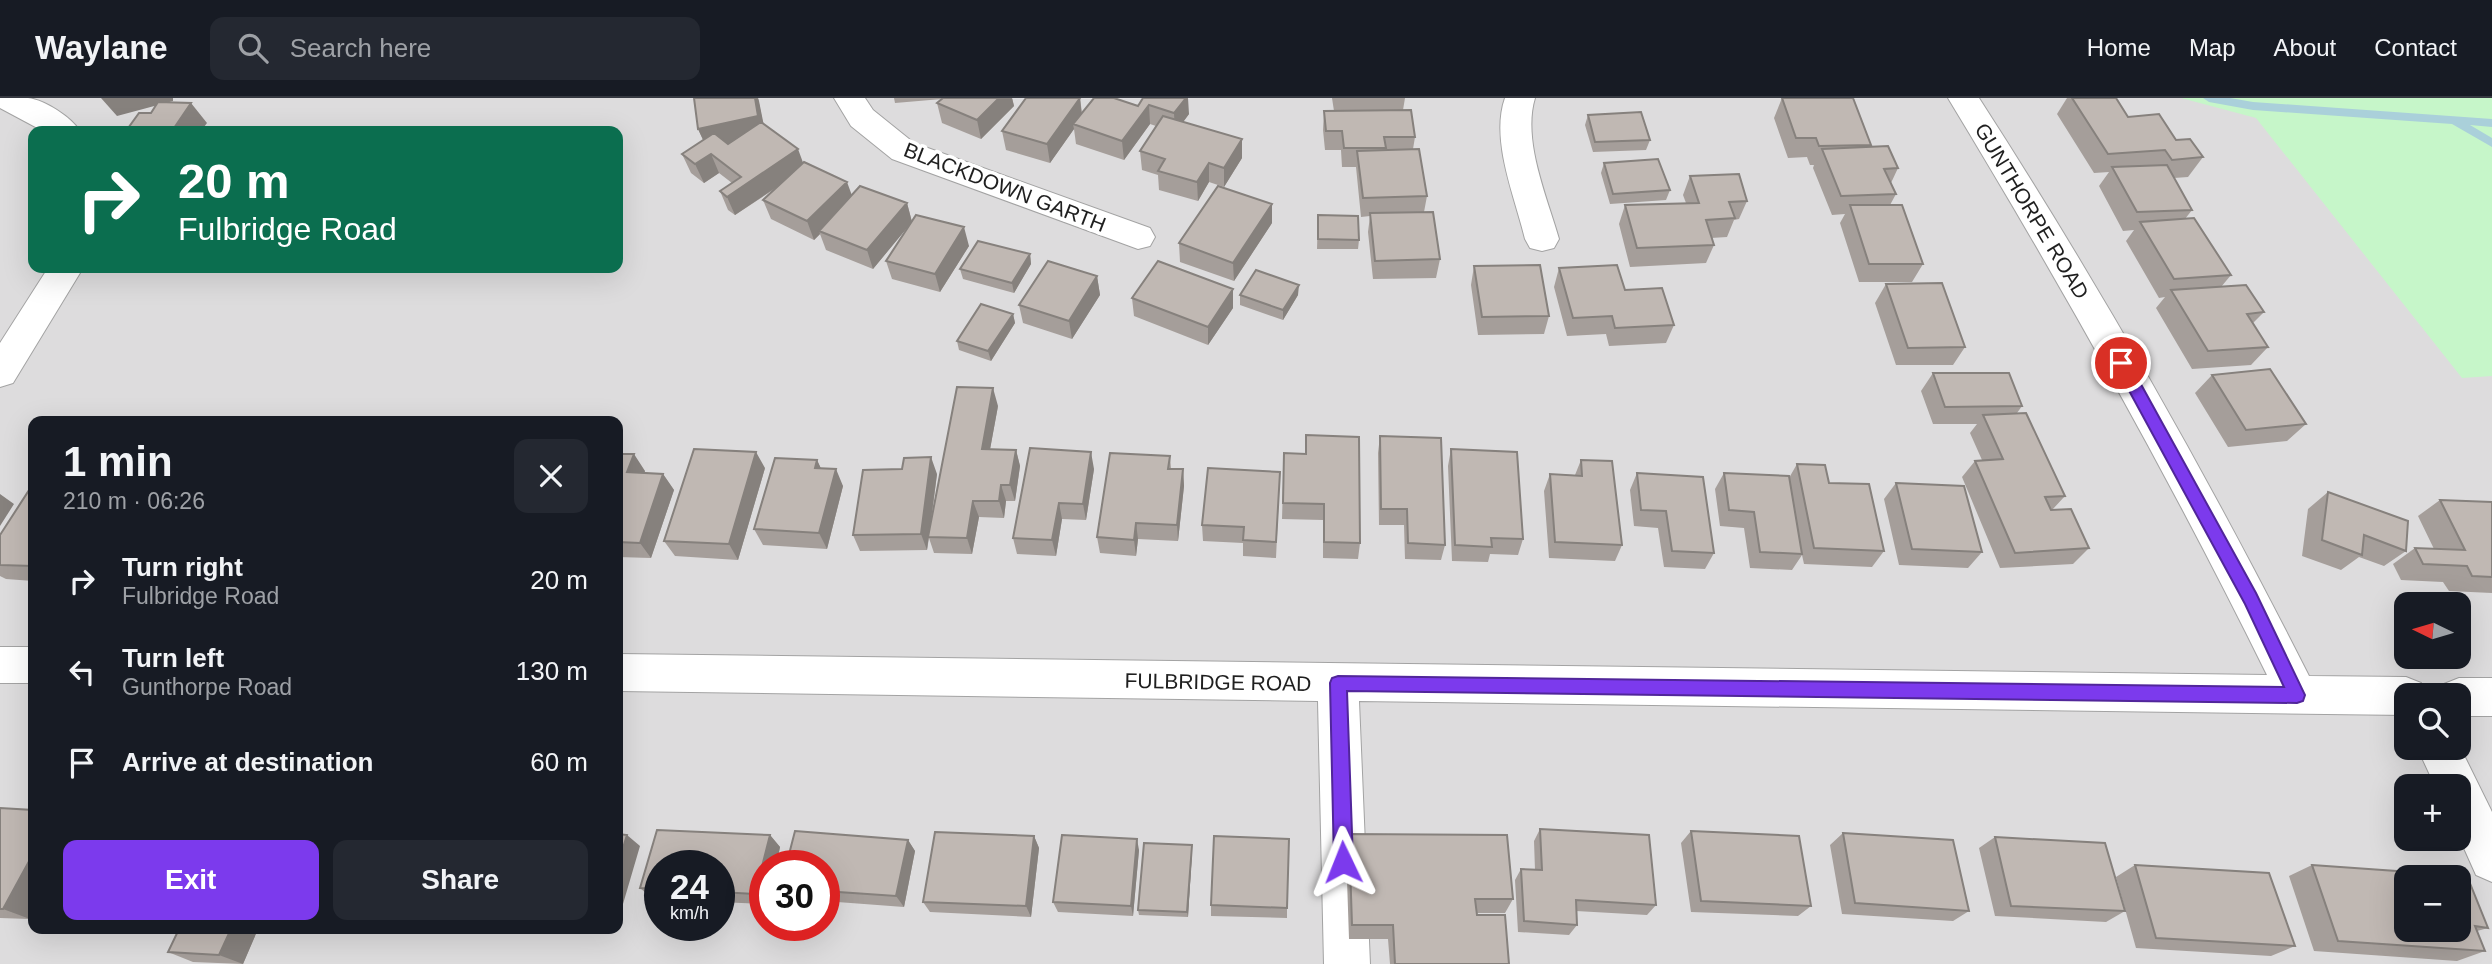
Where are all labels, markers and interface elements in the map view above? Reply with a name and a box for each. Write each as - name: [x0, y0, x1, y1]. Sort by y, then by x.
- search box: [210, 17, 700, 80]
- text: Waylane: [35, 29, 168, 66]
- icon: search: [234, 29, 272, 67]
- text: Search here: [290, 33, 431, 63]
- text: Home: [2087, 34, 2151, 61]
- text: Map: [2189, 34, 2236, 61]
- text: About: [2274, 34, 2336, 61]
- text: Contact: [2374, 34, 2457, 61]
- street label: GUNTHORPE ROAD: [1970, 119, 2094, 303]
- street label: BLACKDOWN GARTH: [901, 138, 1109, 236]
- icon: right: [63, 154, 154, 245]
- text: 20 m: [178, 154, 290, 208]
- text: Fulbridge Road: [178, 211, 397, 247]
- pin: [2091, 333, 2151, 393]
- icon: arrive: [2102, 344, 2140, 382]
- text: 1 min: [63, 438, 173, 485]
- button: close: [514, 439, 588, 513]
- text: 210 m · 06:26: [63, 488, 205, 514]
- text: Turn right: [122, 552, 243, 582]
- icon: right: [63, 562, 101, 600]
- text: 20 m: [530, 565, 588, 595]
- text: Fulbridge Road: [122, 583, 279, 609]
- north arrow: [2394, 592, 2471, 668]
- map controls: [2394, 592, 2471, 942]
- text: Turn left: [122, 643, 224, 673]
- icon: left: [63, 653, 101, 691]
- text: 130 m: [516, 656, 588, 686]
- street label: FULBRIDGE ROAD: [1124, 669, 1312, 695]
- text: Gunthorpe Road: [122, 674, 292, 700]
- button: search: [2394, 683, 2471, 760]
- icon: arrive: [63, 744, 101, 782]
- text: Arrive at destination: [122, 747, 373, 777]
- text: 60 m: [530, 747, 588, 777]
- button: +: [2394, 774, 2471, 851]
- position arrow: [1306, 825, 1380, 899]
- button: Exit: [63, 840, 319, 920]
- button: Share: [333, 840, 588, 920]
- speed limit sign: 30: [749, 850, 840, 941]
- button: −: [2394, 865, 2471, 942]
- text: 24: [670, 867, 709, 906]
- text: km/h: [670, 903, 709, 923]

